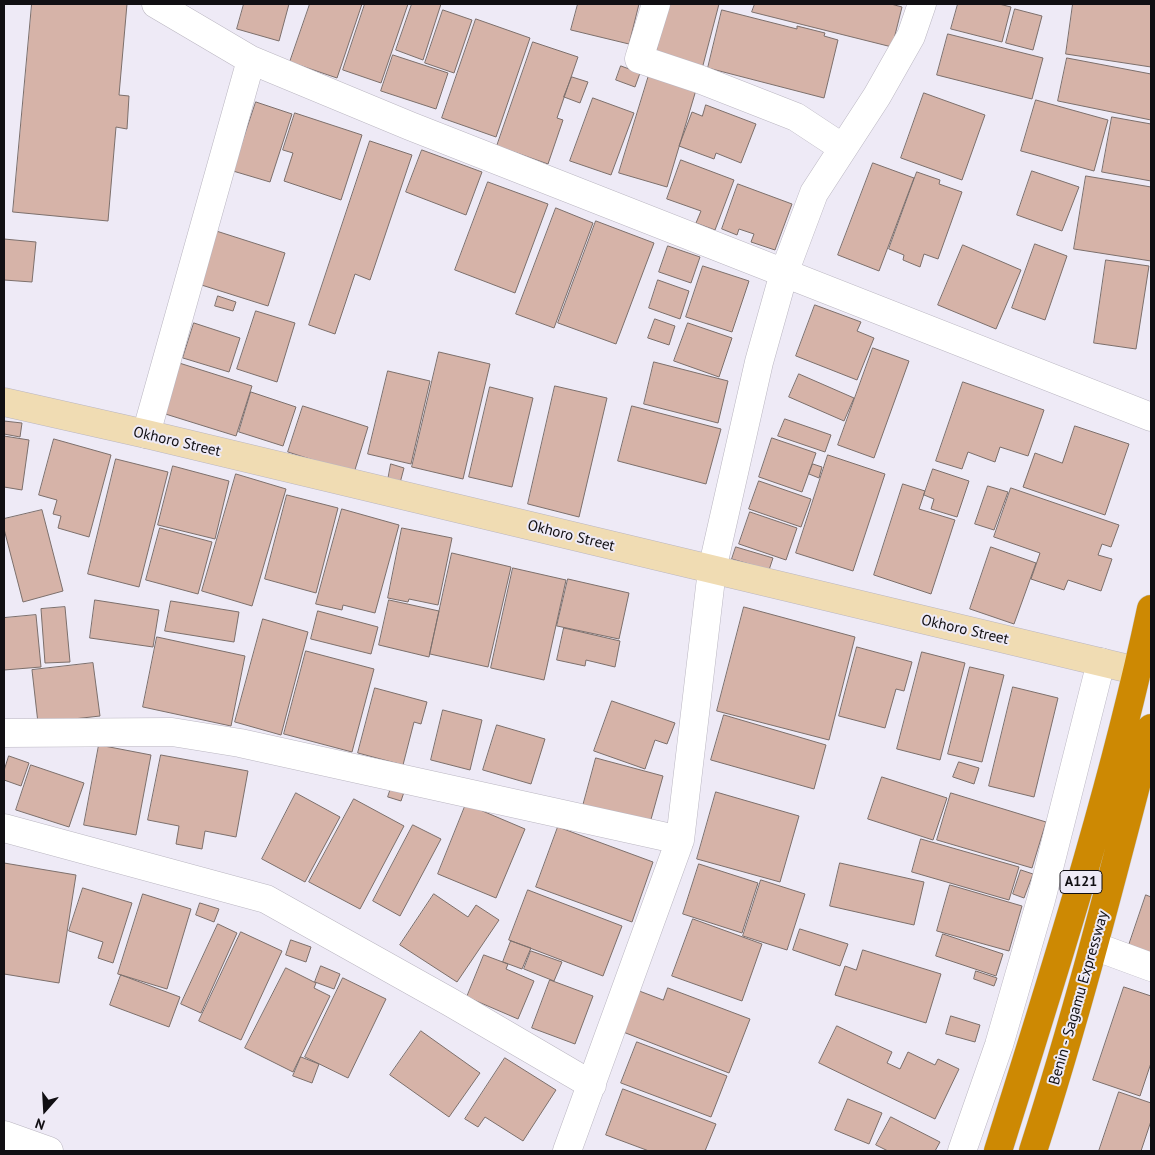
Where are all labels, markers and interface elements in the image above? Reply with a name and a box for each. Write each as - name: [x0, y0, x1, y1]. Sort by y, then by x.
- street label: Okhoro Street: [132, 423, 222, 461]
- street label: Okhoro Street: [526, 516, 616, 556]
- street label: Okhoro Street: [920, 611, 1010, 649]
- road number: A121: [1060, 870, 1102, 894]
- street label: Benin - Sagamu Expressway: [1046, 909, 1112, 1087]
- north arrow: [20, 1085, 70, 1135]
- text: N: [33, 1114, 47, 1134]

